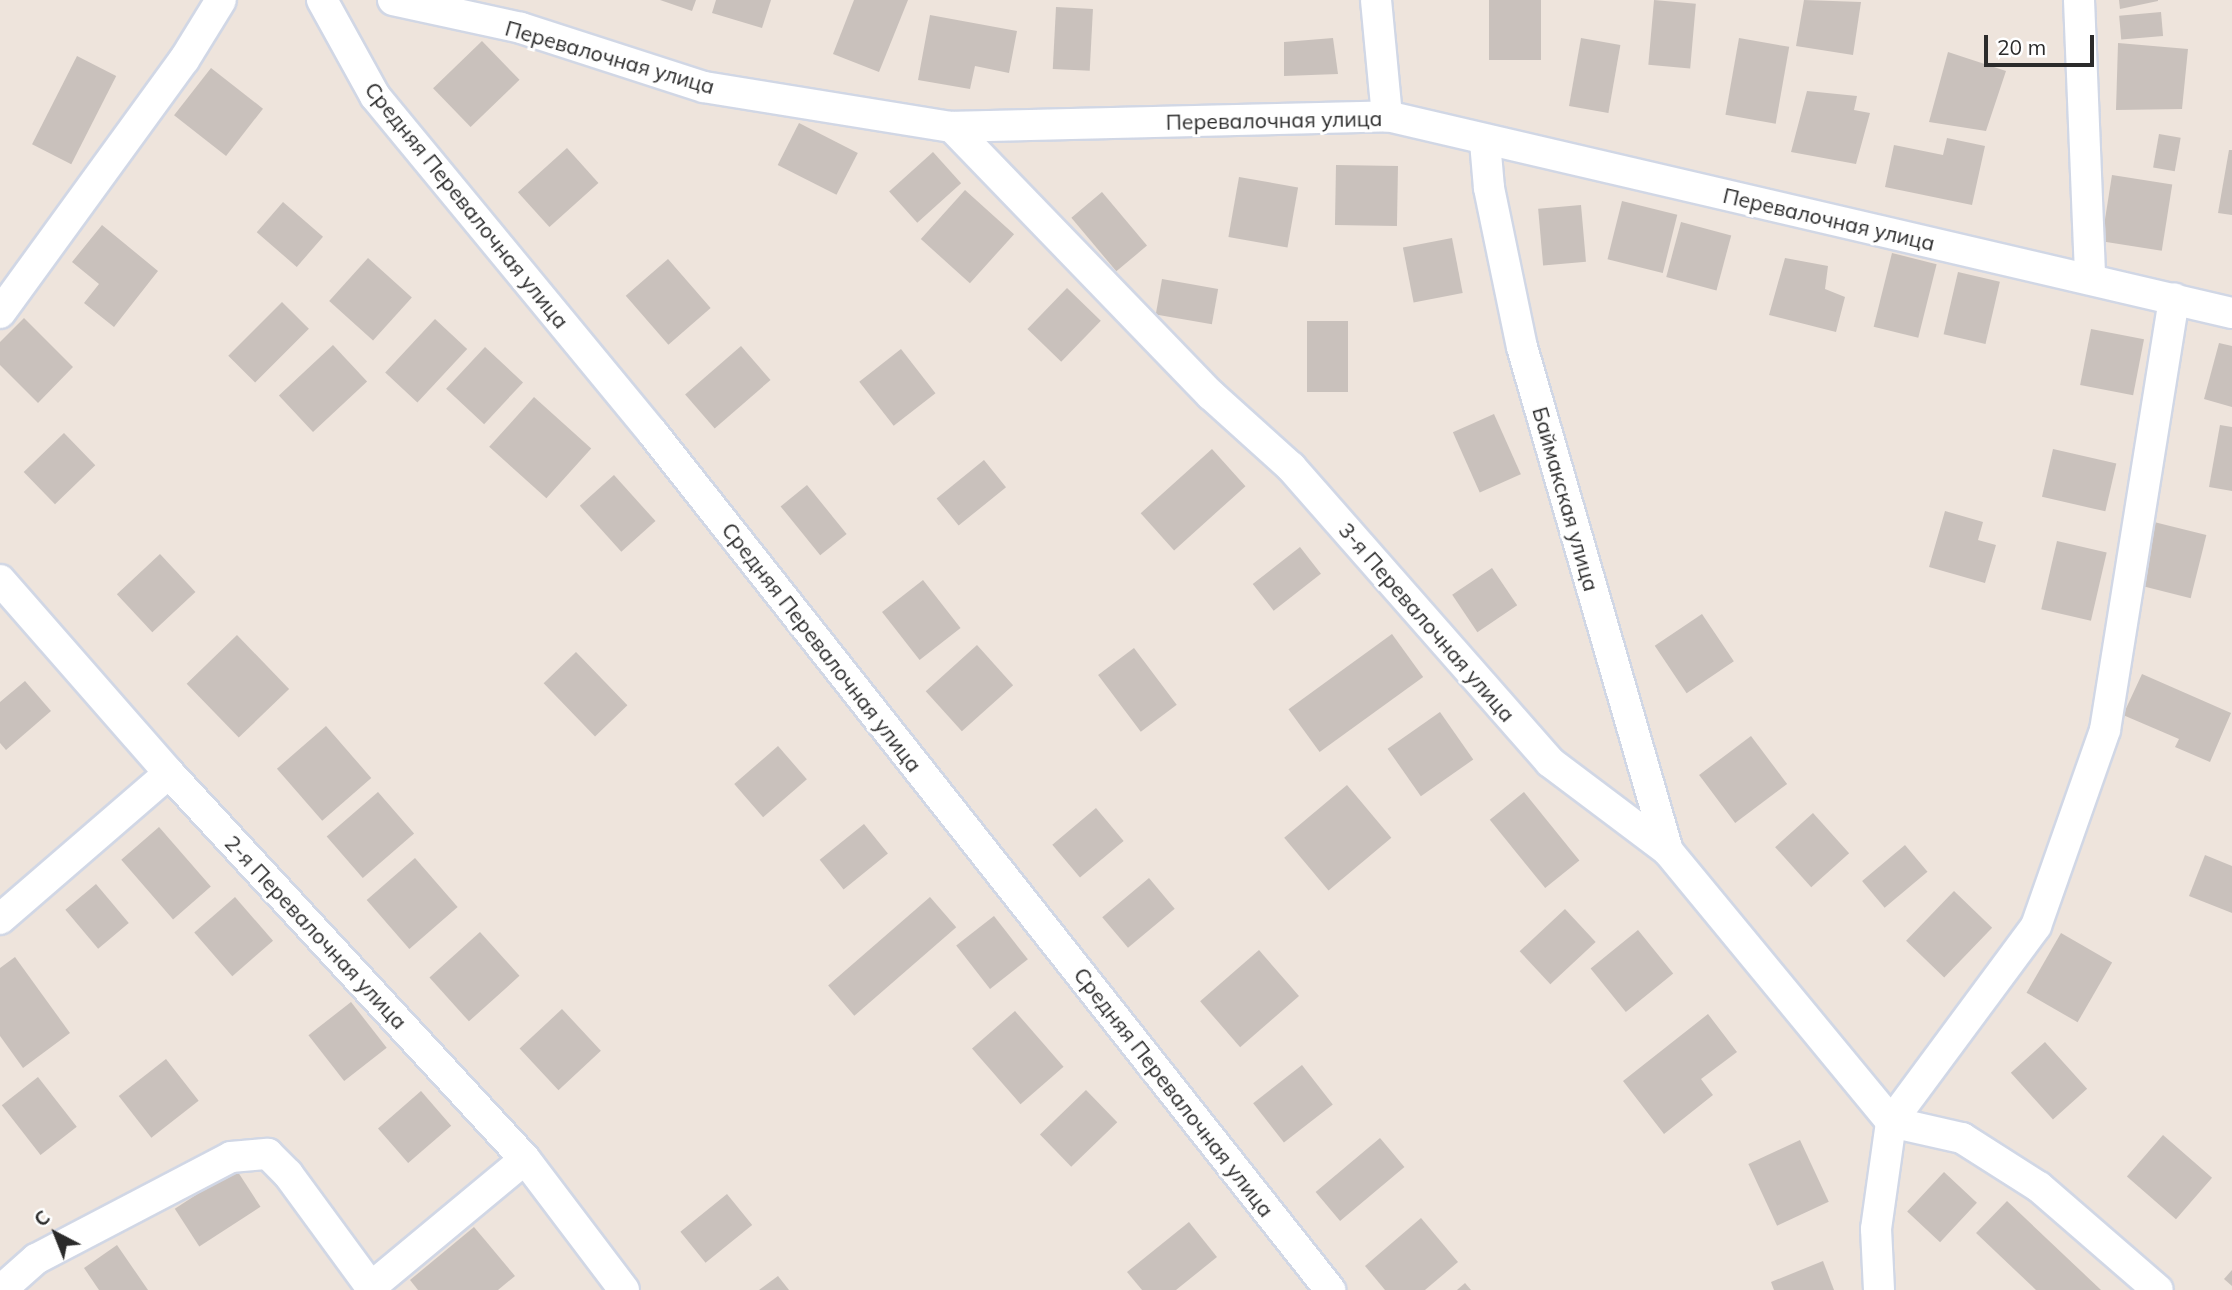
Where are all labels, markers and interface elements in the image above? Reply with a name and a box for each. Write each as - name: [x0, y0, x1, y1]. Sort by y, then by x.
- street label: Перевалочная улица: [502, 15, 718, 99]
- scale bar: [1987, 21, 2097, 65]
- text: 20 m: [1997, 34, 2046, 60]
- street label: Средняя Перевалочная улица: [360, 77, 574, 333]
- street label: Перевалочная улица: [1165, 106, 1383, 134]
- street label: Перевалочная улица: [1721, 182, 1937, 256]
- street label: Баймакская улица: [1528, 404, 1604, 594]
- street label: Средняя Перевалочная улица: [717, 517, 927, 777]
- street label: 3-я Перевалочная улица: [1334, 517, 1520, 727]
- street label: 2-я Перевалочная улица: [220, 830, 412, 1034]
- street label: Средняя Перевалочная улица: [1069, 962, 1279, 1222]
- north arrow: [21, 1199, 91, 1269]
- text: С: [29, 1205, 55, 1232]

